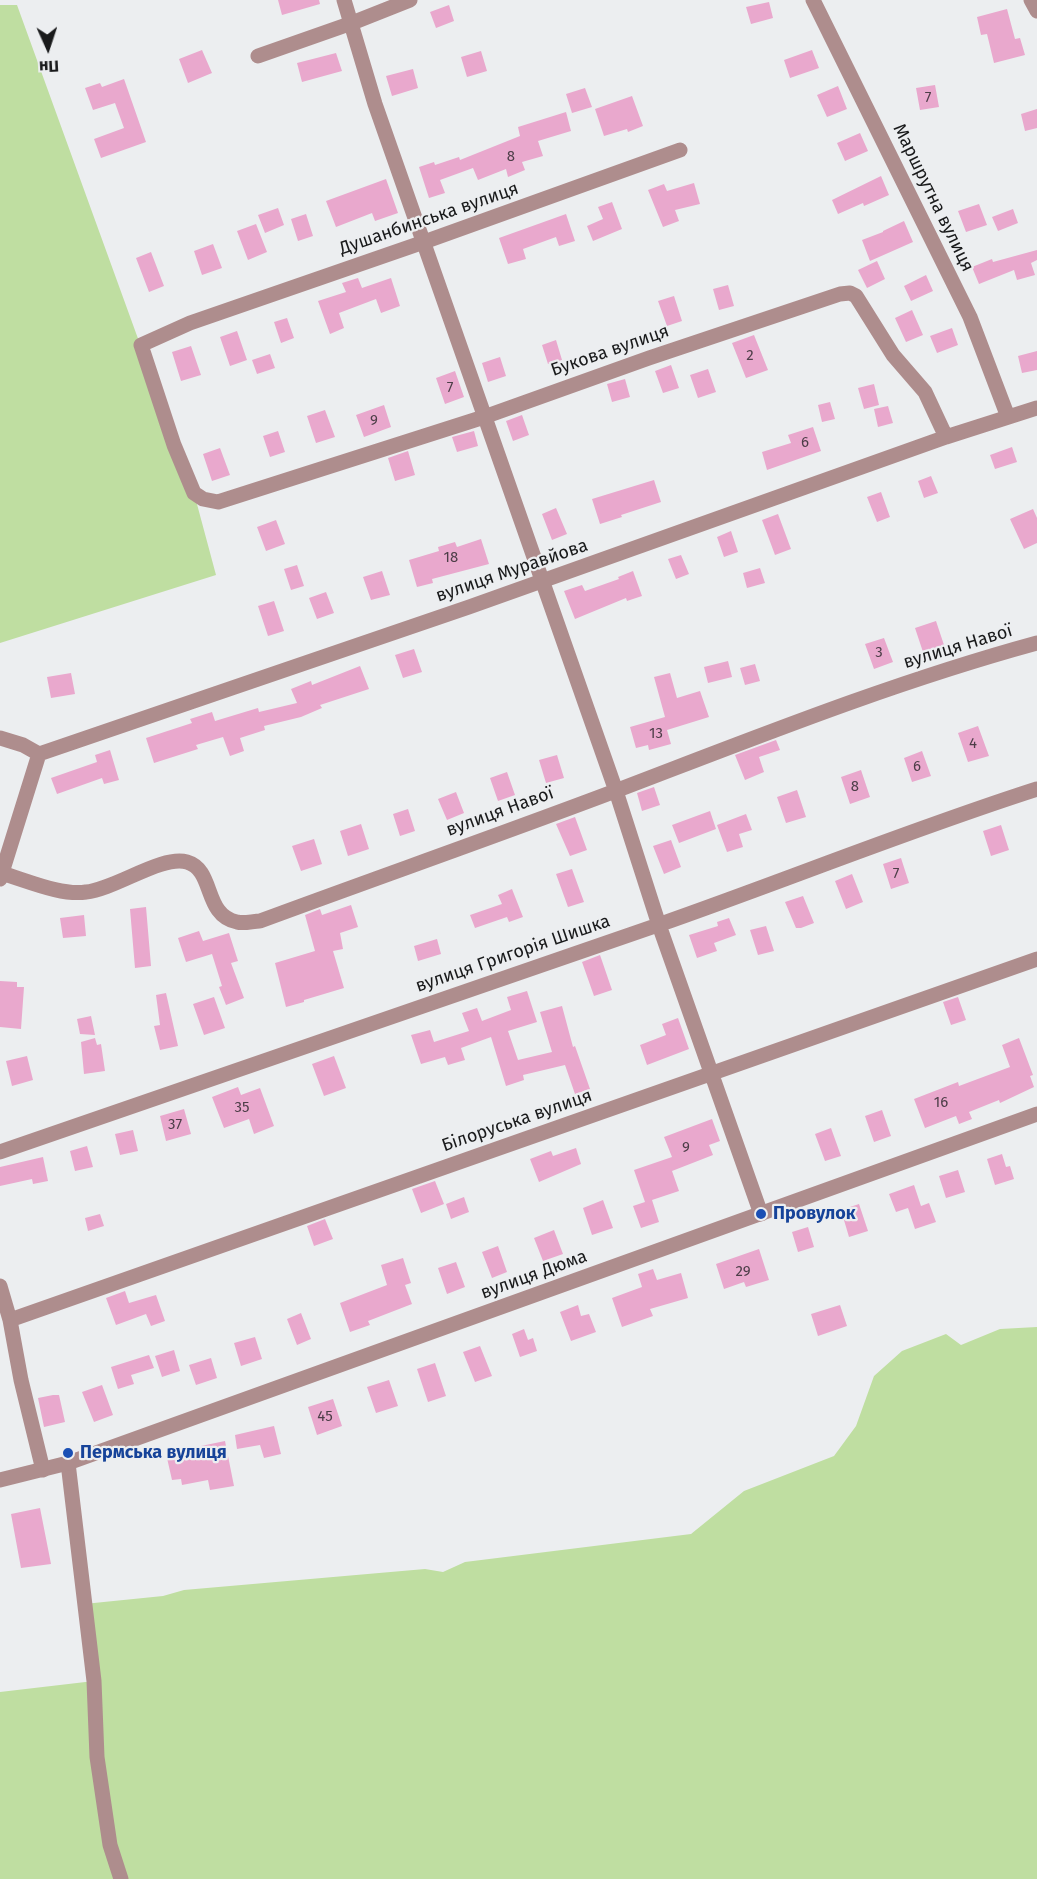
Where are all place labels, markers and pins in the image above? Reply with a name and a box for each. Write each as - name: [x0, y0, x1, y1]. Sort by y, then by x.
- place label: Провулок: [773, 1203, 856, 1225]
- marker: Провулок: [754, 1207, 768, 1221]
- place label: Пермська вулиця: [80, 1442, 227, 1464]
- marker: Пермська вулиця: [61, 1446, 75, 1460]

